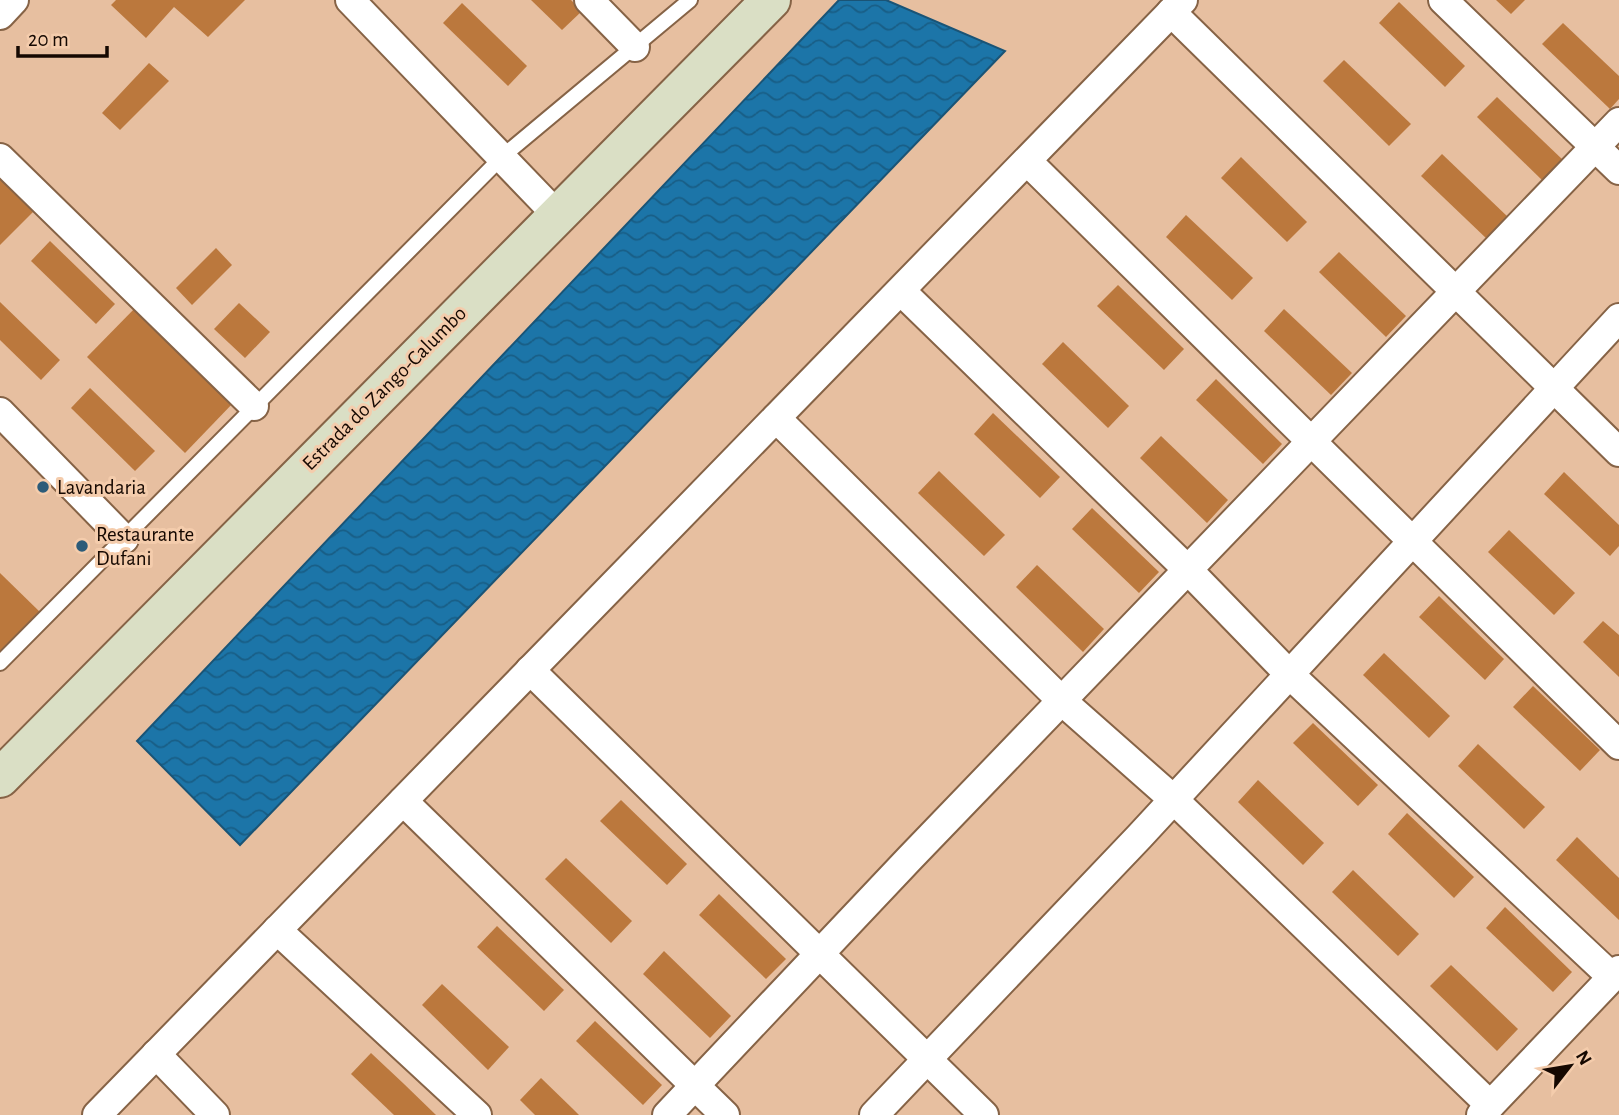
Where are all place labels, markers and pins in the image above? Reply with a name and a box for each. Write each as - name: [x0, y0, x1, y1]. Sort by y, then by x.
- place label: Lavandaria: [57, 477, 146, 498]
- marker: Lavandaria: [35, 479, 51, 495]
- place label: Restaurante Dufani: [96, 524, 194, 569]
- marker: Restaurante Dufani: [74, 538, 90, 554]

